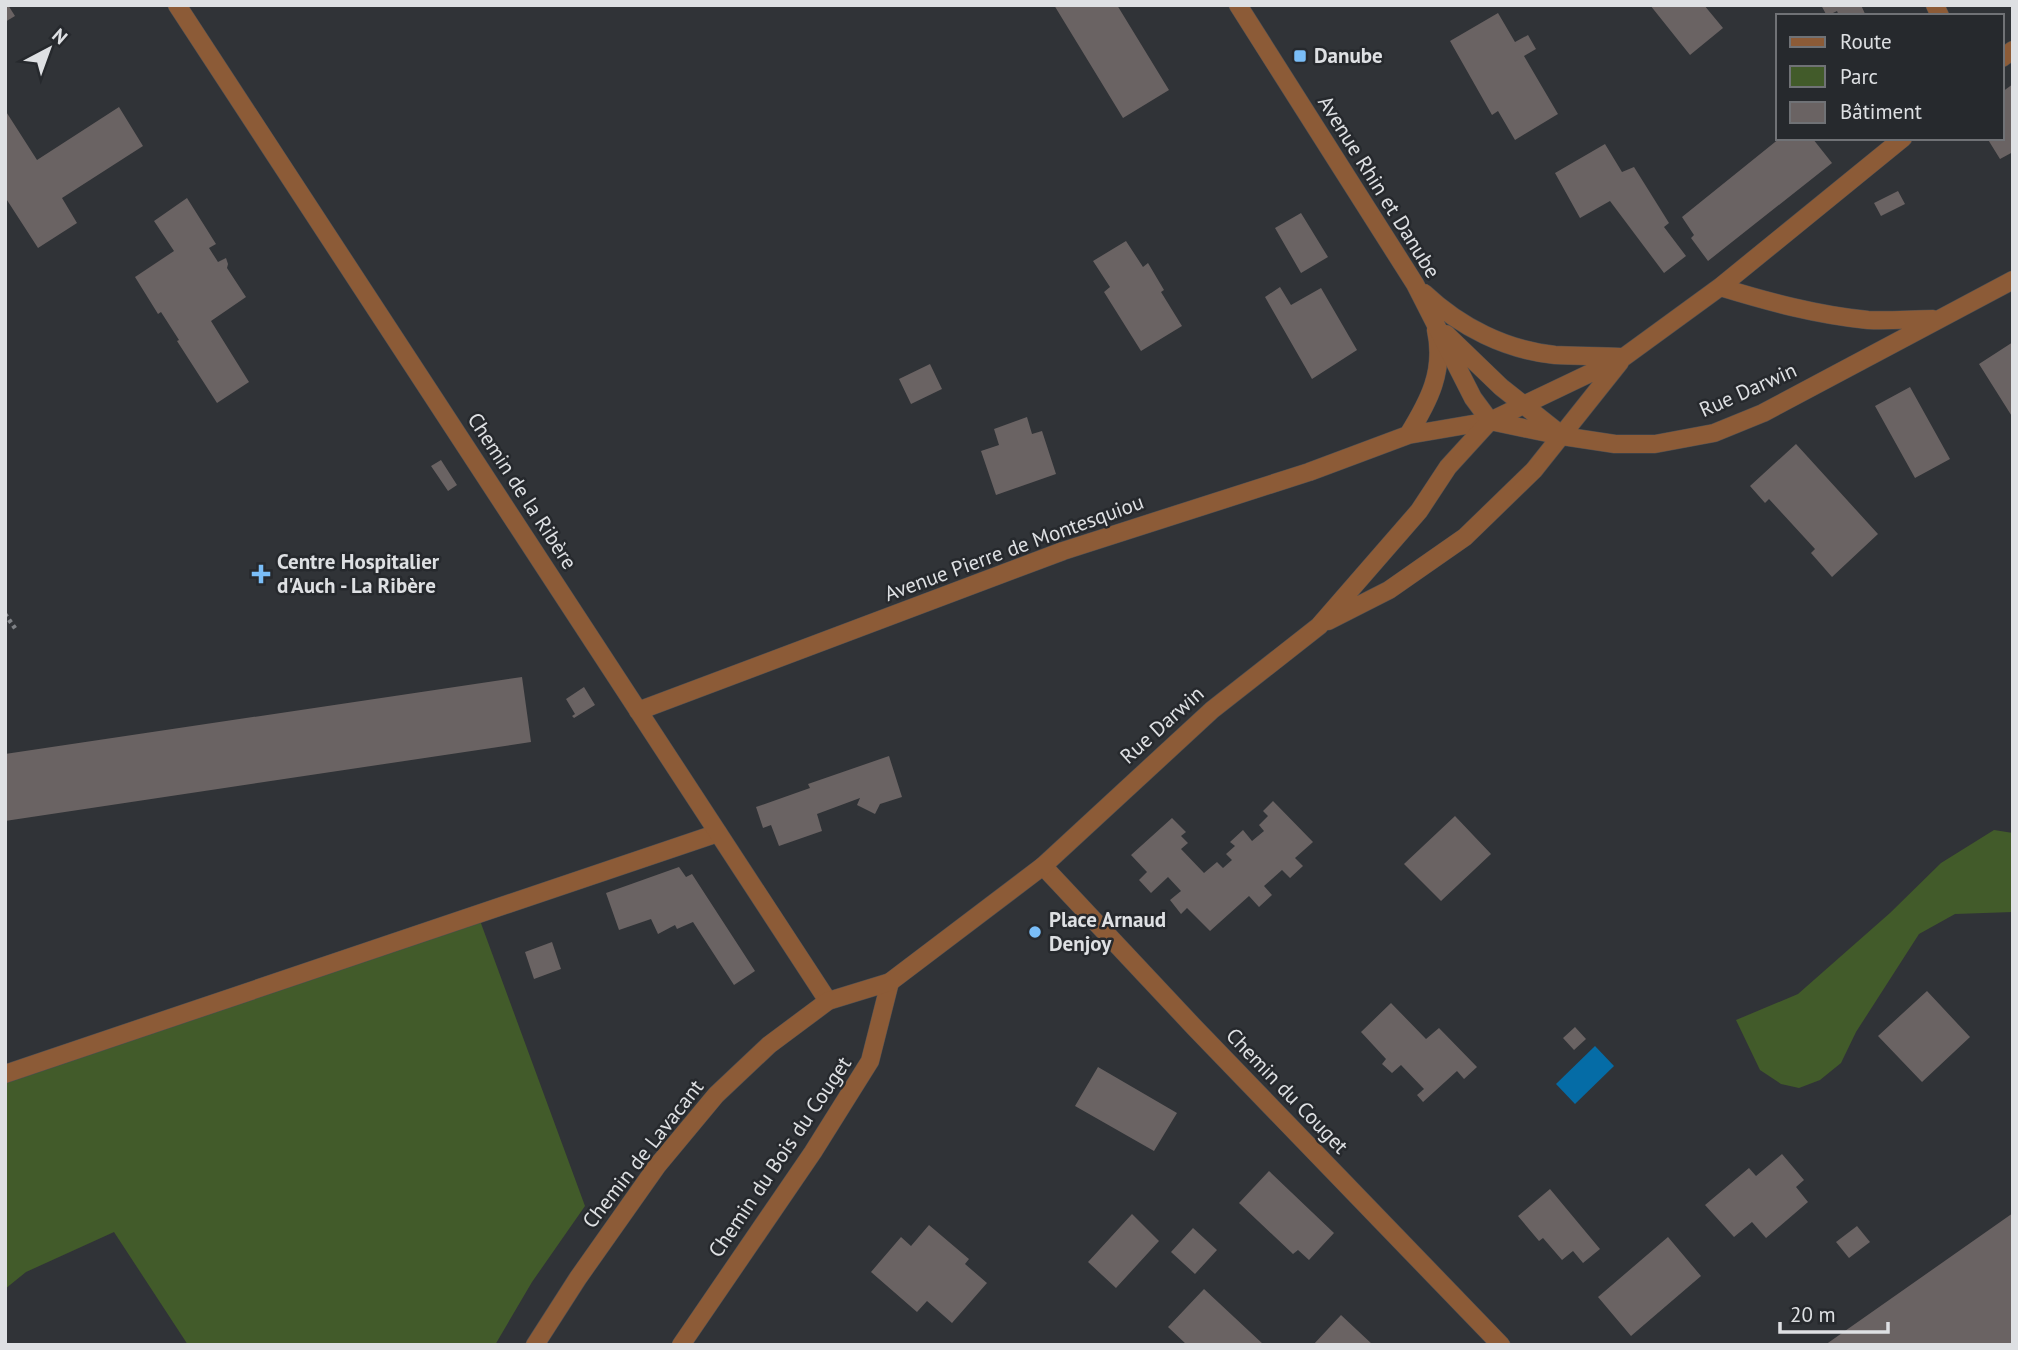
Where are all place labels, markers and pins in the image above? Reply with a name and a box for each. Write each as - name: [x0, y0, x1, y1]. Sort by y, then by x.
- place label: Danube: [1314, 42, 1383, 69]
- marker: Danube: [1292, 48, 1308, 64]
- place label: Centre Hospitalier d'Auch - La Ribère: [277, 548, 440, 599]
- marker: Centre Hospitalier d'Auch - La Ribère: [251, 564, 271, 584]
- place label: Place Arnaud Denjoy: [1049, 906, 1166, 957]
- marker: Place Arnaud Denjoy: [1027, 924, 1043, 940]

